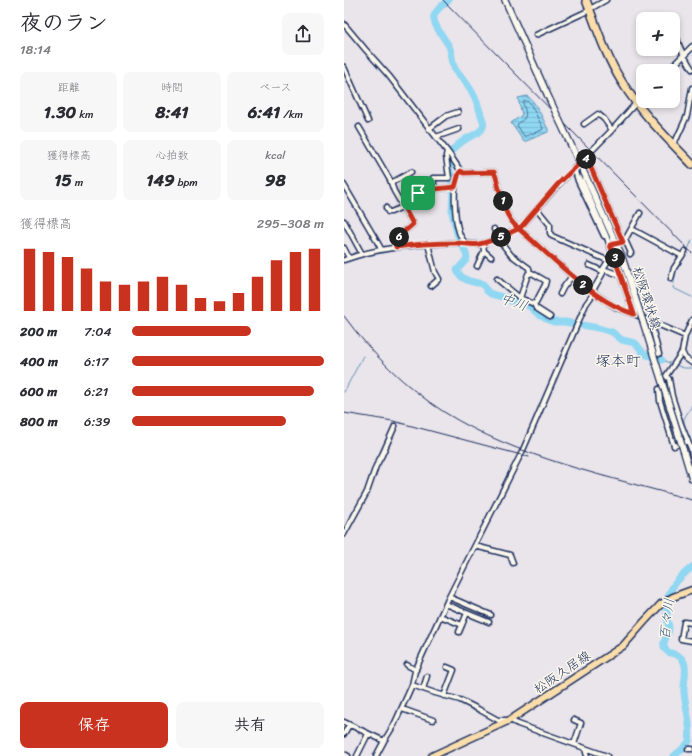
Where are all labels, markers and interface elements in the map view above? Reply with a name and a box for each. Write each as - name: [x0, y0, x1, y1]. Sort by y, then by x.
- text: 夜のラン: [20, 3, 108, 42]
- map controls: [636, 12, 680, 108]
- button: +: [636, 12, 680, 56]
- button: share: [282, 13, 324, 55]
- text: 18:14: [20, 38, 51, 61]
- button: −: [636, 64, 680, 108]
- text: 距離: [58, 78, 80, 97]
- text: 時間: [161, 78, 183, 97]
- text: ペース: [259, 78, 292, 97]
- text: 1.30: [44, 97, 76, 127]
- text: 8:41: [155, 97, 189, 127]
- text: 6:41: [248, 97, 280, 127]
- text: km: [76, 105, 94, 124]
- text: /km: [280, 105, 303, 124]
- text: 獲得標高: [47, 146, 91, 165]
- text: 心拍数: [155, 146, 188, 165]
- text: kcal: [265, 146, 285, 165]
- pin: 4: [576, 149, 596, 169]
- text: 4: [583, 149, 589, 168]
- text: 15: [54, 165, 72, 195]
- text: 149: [146, 165, 175, 195]
- text: 98: [265, 165, 286, 195]
- text: m: [72, 173, 83, 192]
- text: bpm: [175, 173, 198, 192]
- pin: [401, 176, 435, 210]
- icon: arrive: [407, 182, 429, 204]
- pin: 1: [493, 191, 513, 211]
- text: 1: [501, 191, 505, 210]
- text: 獲得標高: [20, 212, 72, 235]
- text: 295–308 m: [257, 212, 324, 235]
- pin: 6: [389, 227, 409, 247]
- text: 6: [396, 227, 402, 246]
- pin: 5: [491, 227, 511, 247]
- text: 5: [498, 227, 504, 246]
- pin: 3: [605, 248, 625, 268]
- text: 3: [612, 248, 618, 267]
- street label: 松阪環状線: [626, 264, 668, 333]
- pin: 2: [573, 275, 593, 295]
- text: 2: [580, 275, 586, 294]
- water label: 中川: [497, 285, 531, 319]
- text: 200 m: [20, 320, 57, 343]
- text: 7:04: [84, 320, 112, 343]
- district label: 塚本町: [595, 348, 641, 374]
- text: 400 m: [20, 350, 58, 373]
- text: 6:17: [84, 350, 108, 373]
- text: 600 m: [20, 380, 57, 403]
- text: 6:21: [84, 380, 108, 403]
- text: 800 m: [20, 410, 58, 433]
- text: 6:39: [84, 410, 110, 433]
- water label: 百々川: [652, 597, 682, 641]
- street label: 松阪久居線: [529, 644, 596, 700]
- button: 保存: [20, 702, 168, 748]
- button: 共有: [176, 702, 324, 748]

